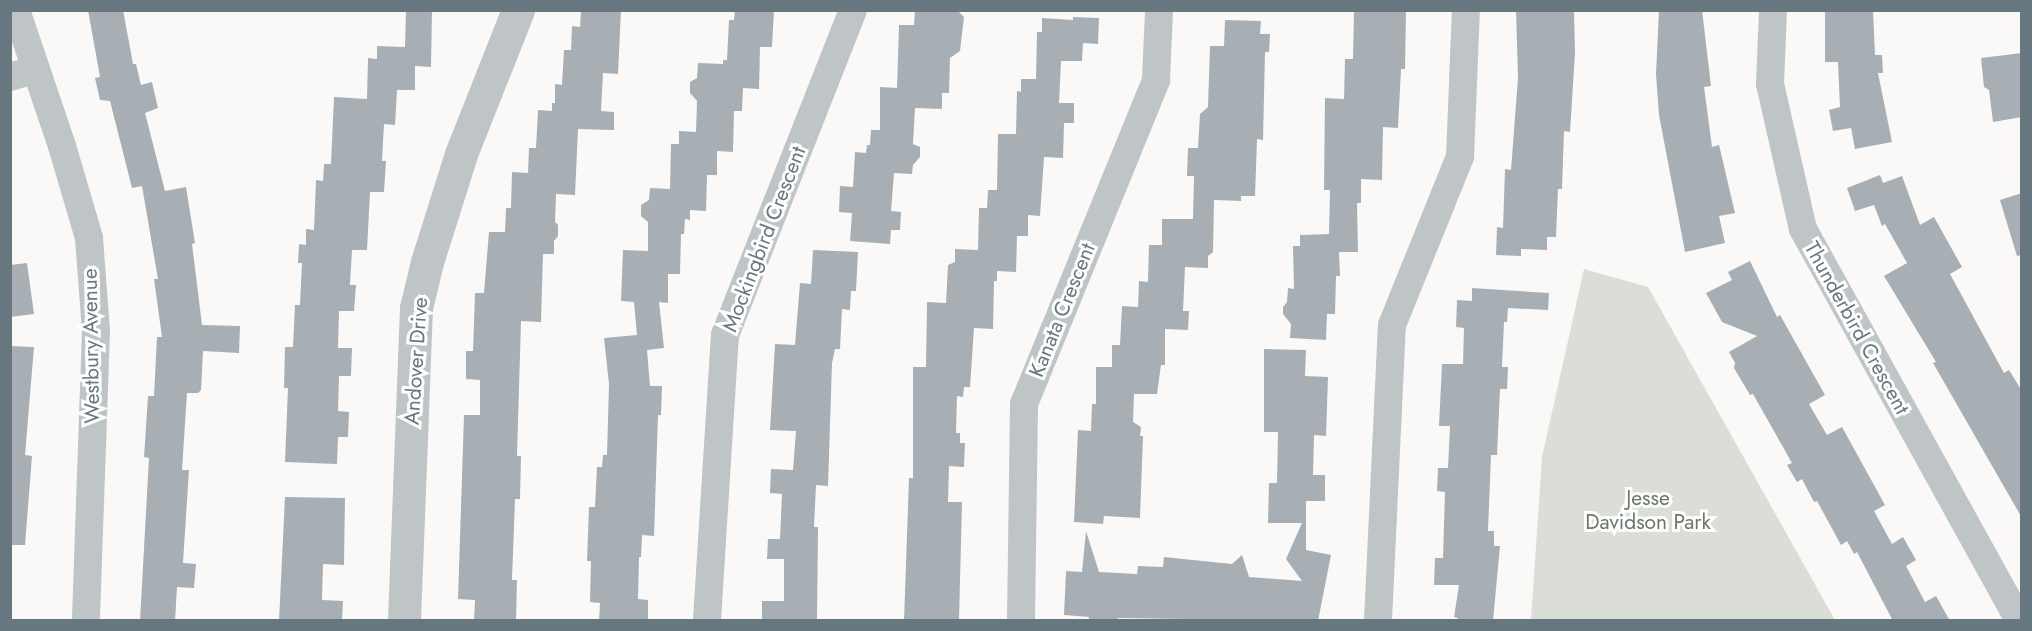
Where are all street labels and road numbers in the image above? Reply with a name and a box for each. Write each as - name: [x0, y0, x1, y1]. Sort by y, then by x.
- street label: Mockingbird Crescent: [717, 143, 811, 335]
- street label: Thunderbird Crescent: [1799, 237, 1915, 419]
- street label: Kanata Crescent: [1024, 239, 1100, 381]
- street label: Westbury Avenue: [77, 268, 105, 424]
- street label: Andover Drive: [399, 296, 433, 426]

